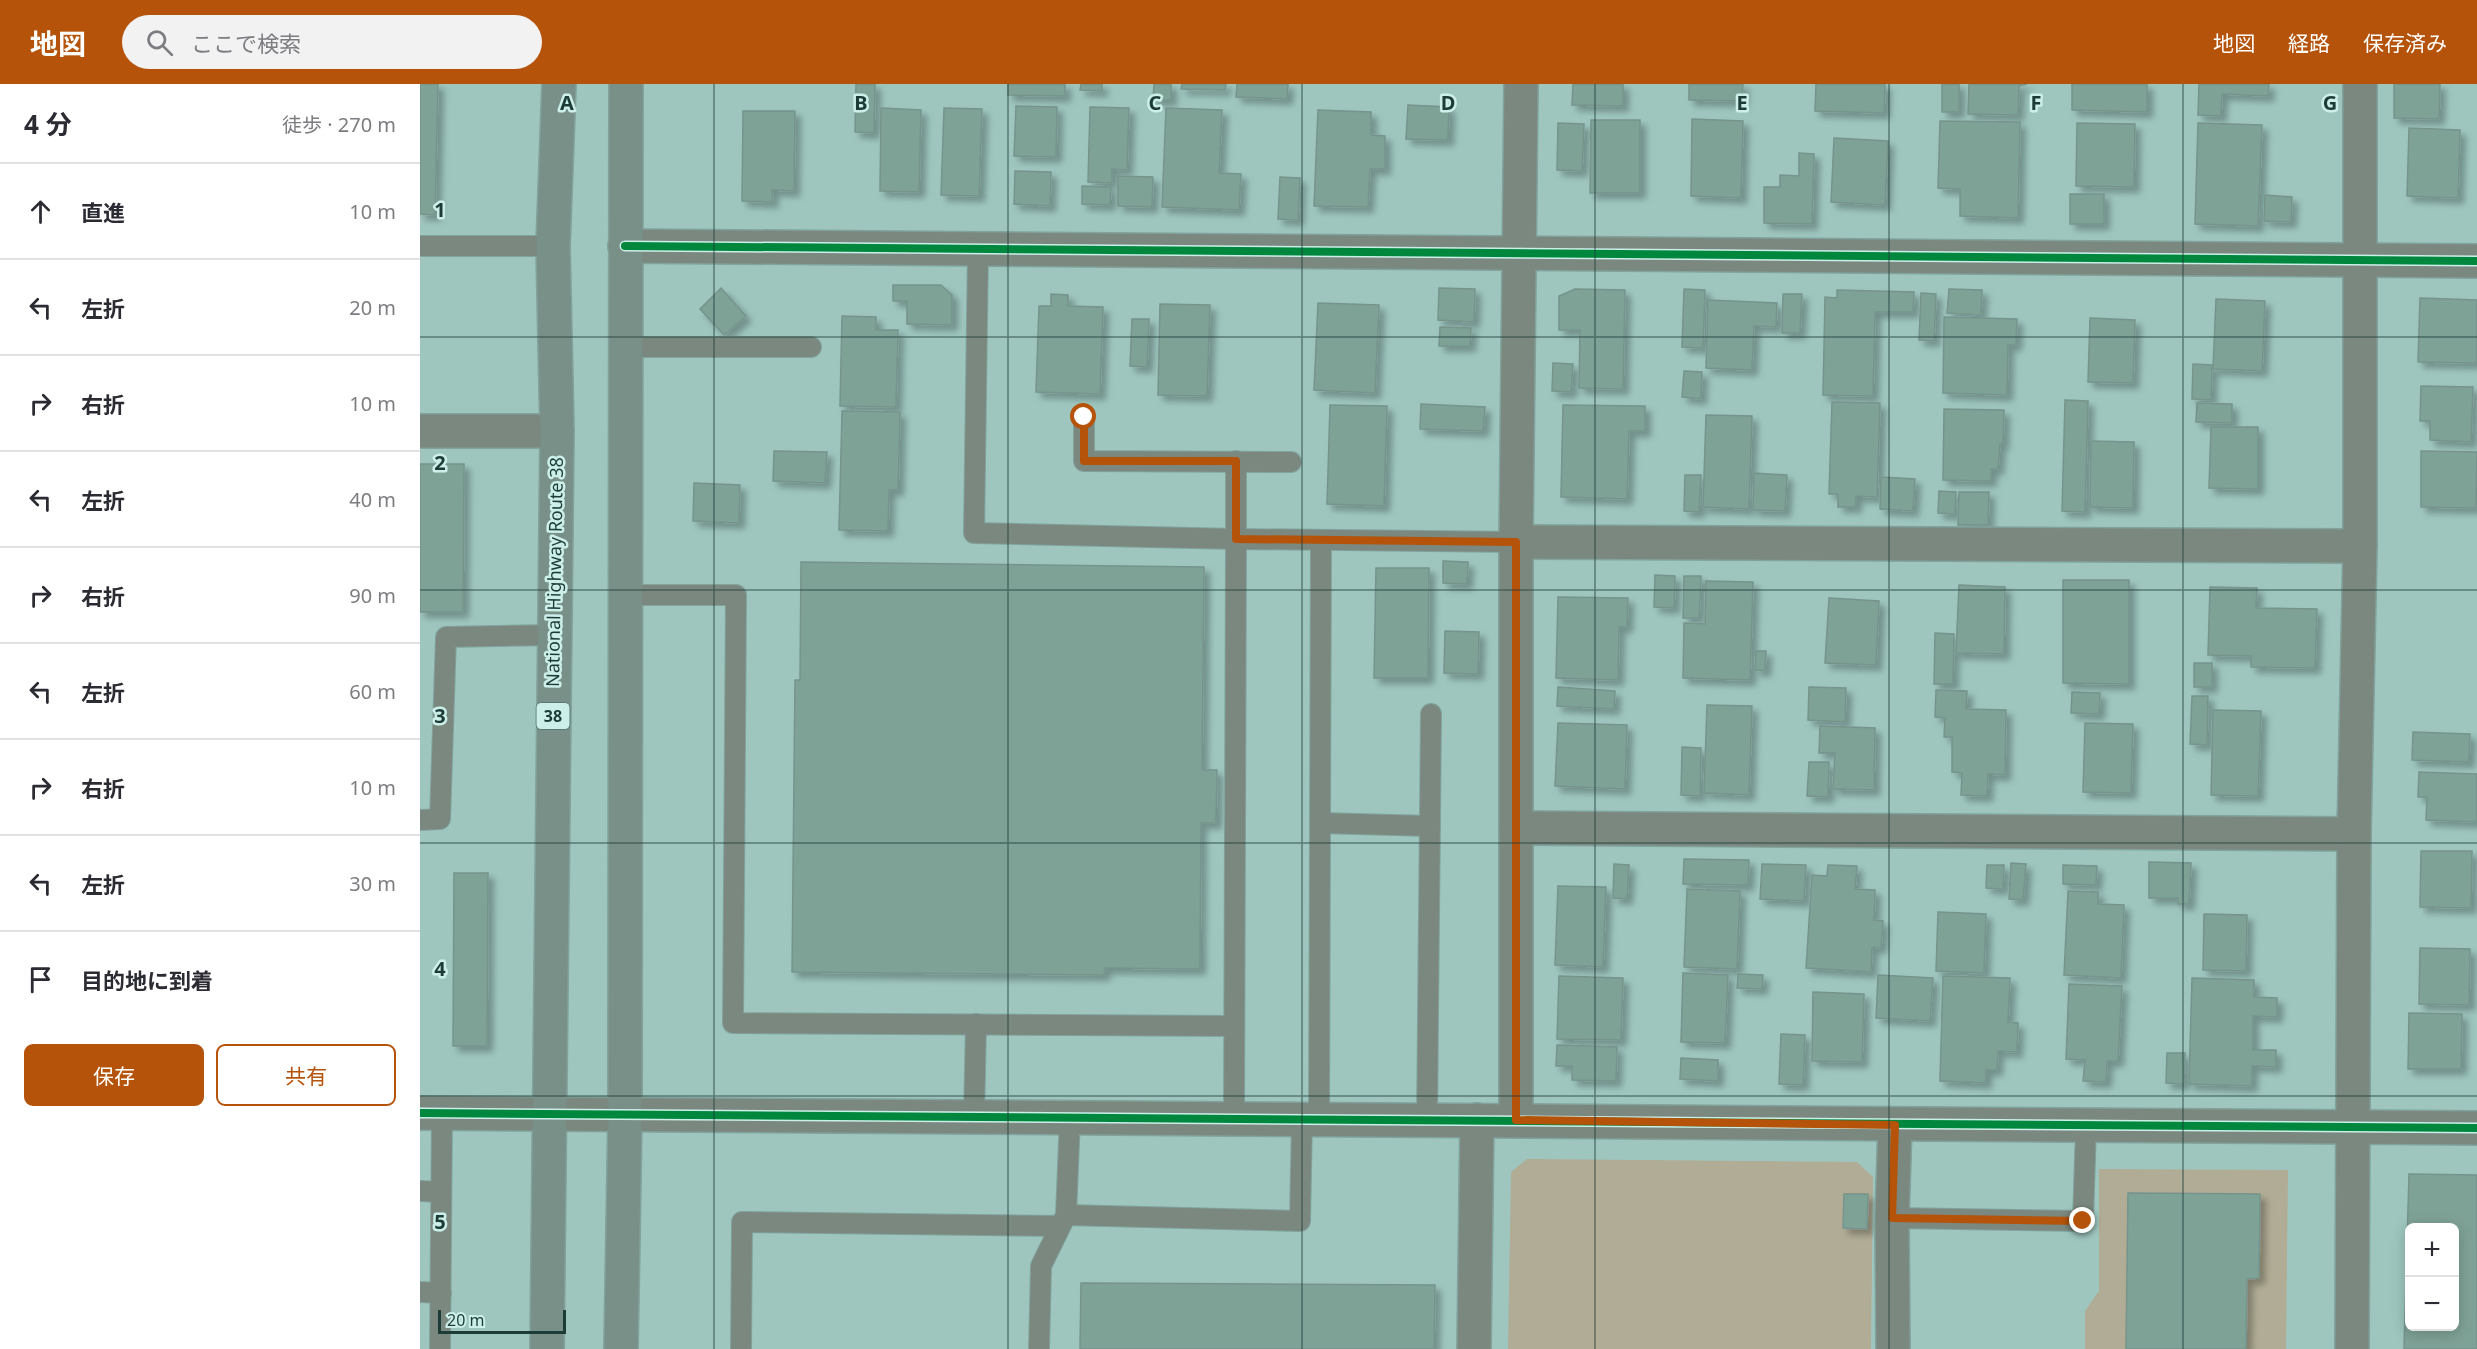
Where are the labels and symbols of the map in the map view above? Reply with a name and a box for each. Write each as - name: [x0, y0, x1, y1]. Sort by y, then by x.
- text: A: [560, 89, 574, 116]
- text: B: [854, 89, 868, 116]
- text: C: [1149, 89, 1162, 116]
- text: D: [1441, 89, 1455, 116]
- text: E: [1736, 89, 1748, 116]
- text: F: [2031, 89, 2041, 116]
- text: G: [2323, 89, 2337, 116]
- text: 1: [434, 196, 446, 223]
- route start: [1070, 403, 1096, 429]
- text: 2: [434, 449, 446, 476]
- street label: National Highway Route 38: [540, 457, 568, 687]
- text: 3: [434, 702, 446, 729]
- road number: 38: [536, 703, 570, 729]
- text: 4: [434, 955, 446, 982]
- route end: [2069, 1207, 2095, 1233]
- text: 5: [434, 1208, 446, 1235]
- scale bar: [438, 1307, 566, 1334]

